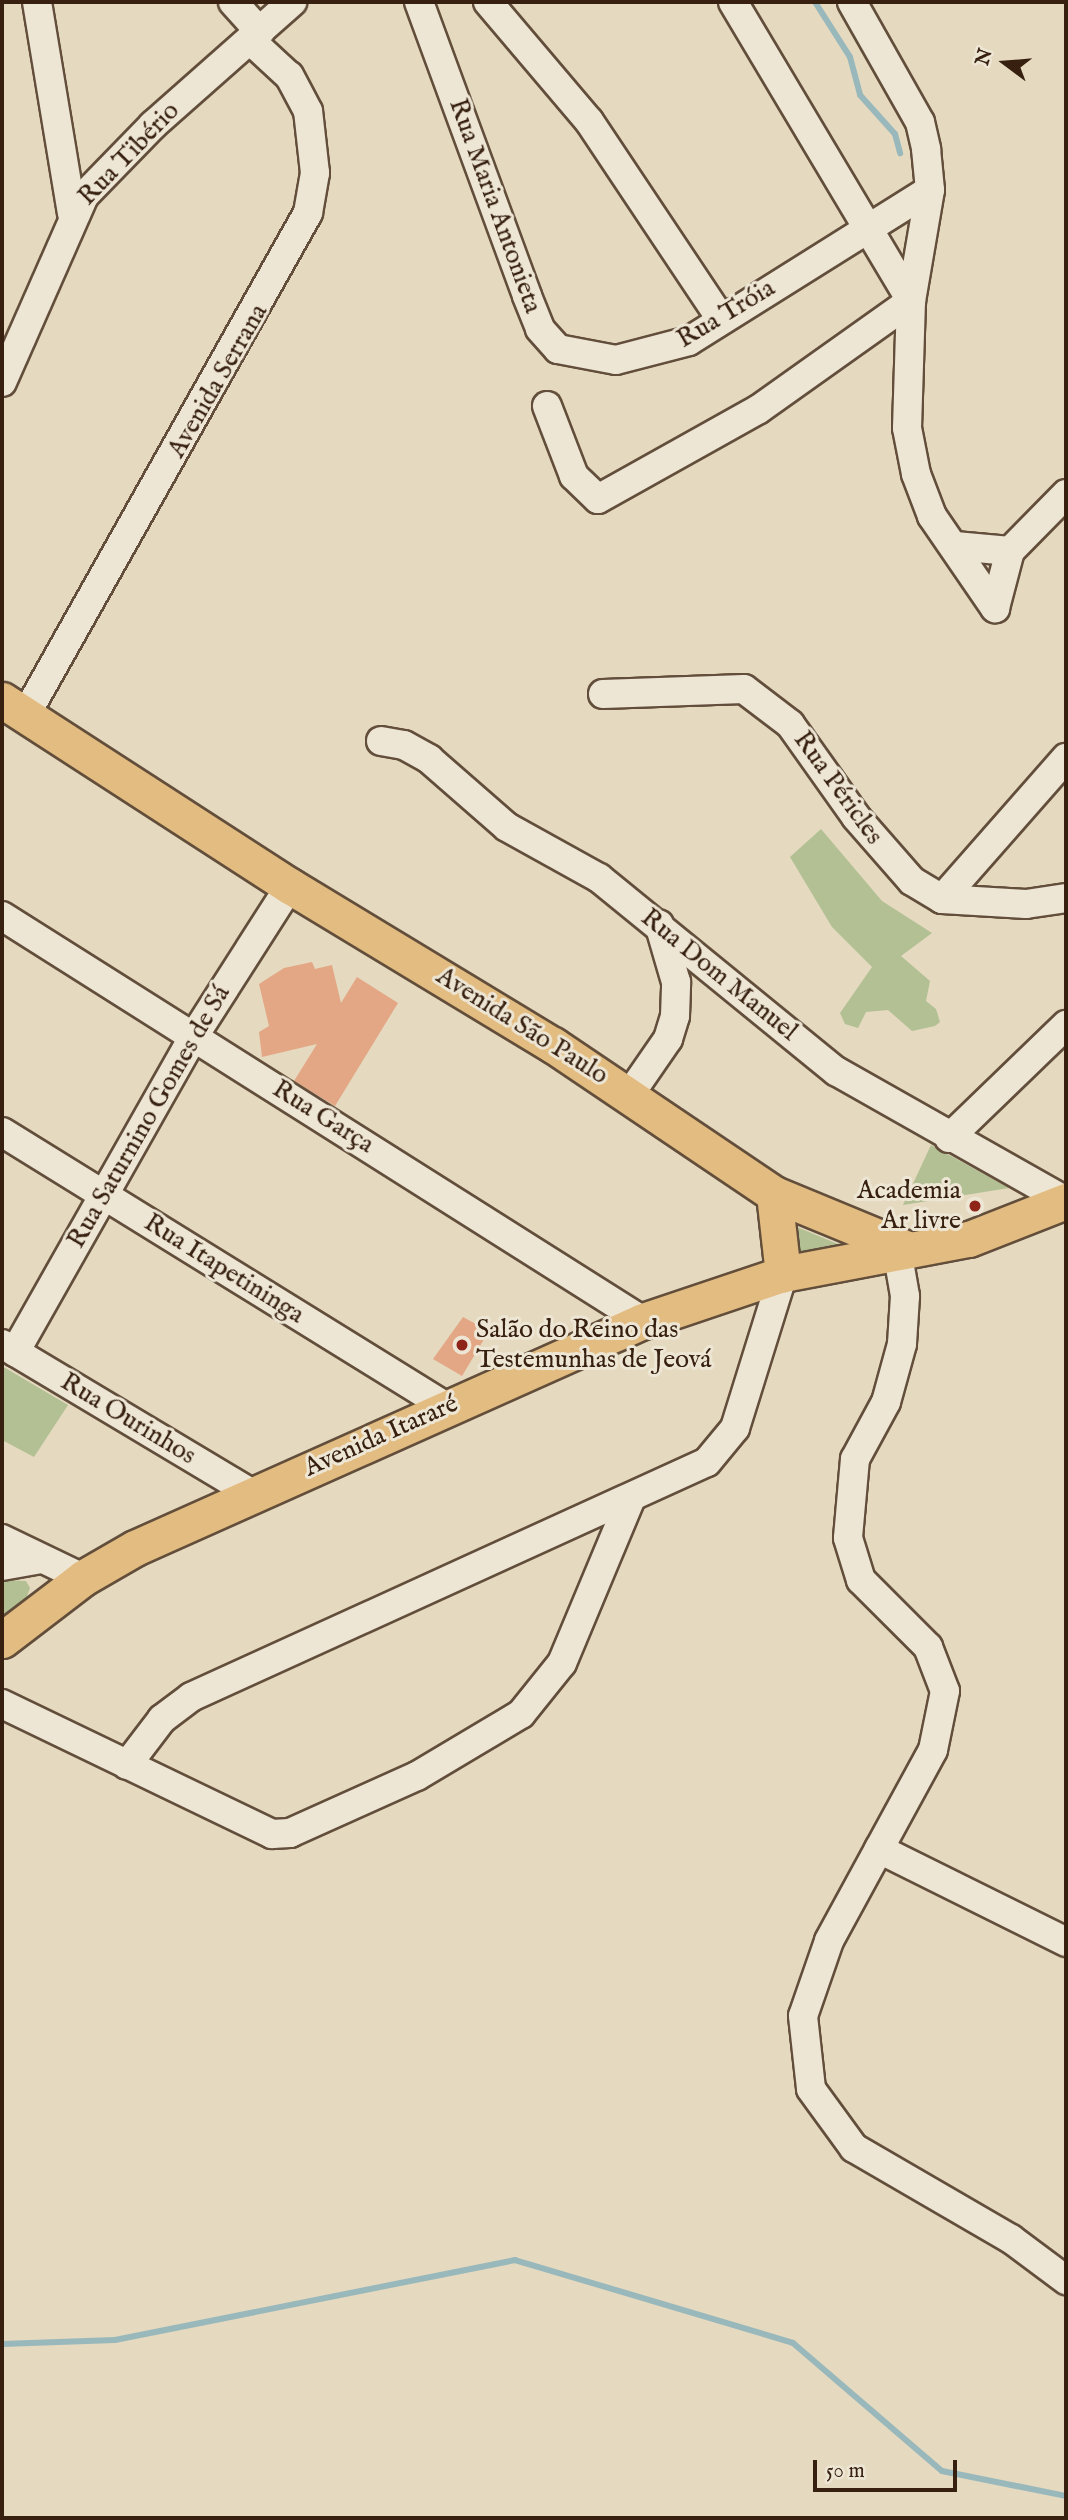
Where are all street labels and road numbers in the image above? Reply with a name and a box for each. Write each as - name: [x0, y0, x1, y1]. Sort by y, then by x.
- street label: Rua Maria Antonieta: [442, 94, 548, 318]
- street label: Rua Tibério: [72, 96, 186, 212]
- street label: Rua Tróia: [671, 273, 781, 355]
- street label: Avenida Serrana: [161, 299, 275, 463]
- street label: Rua Péricles: [786, 725, 890, 851]
- street label: Rua Dom Manuel: [634, 902, 804, 1048]
- street label: Avenida São Paulo: [430, 961, 614, 1091]
- street label: Rua Saturnino Gomes de Sá: [61, 980, 237, 1254]
- street label: Rua Garça: [266, 1074, 380, 1160]
- street label: Rua Itapetininga: [138, 1207, 310, 1331]
- street label: Rua Ourinhos: [55, 1366, 201, 1472]
- street label: Avenida Itararé: [299, 1388, 463, 1484]

